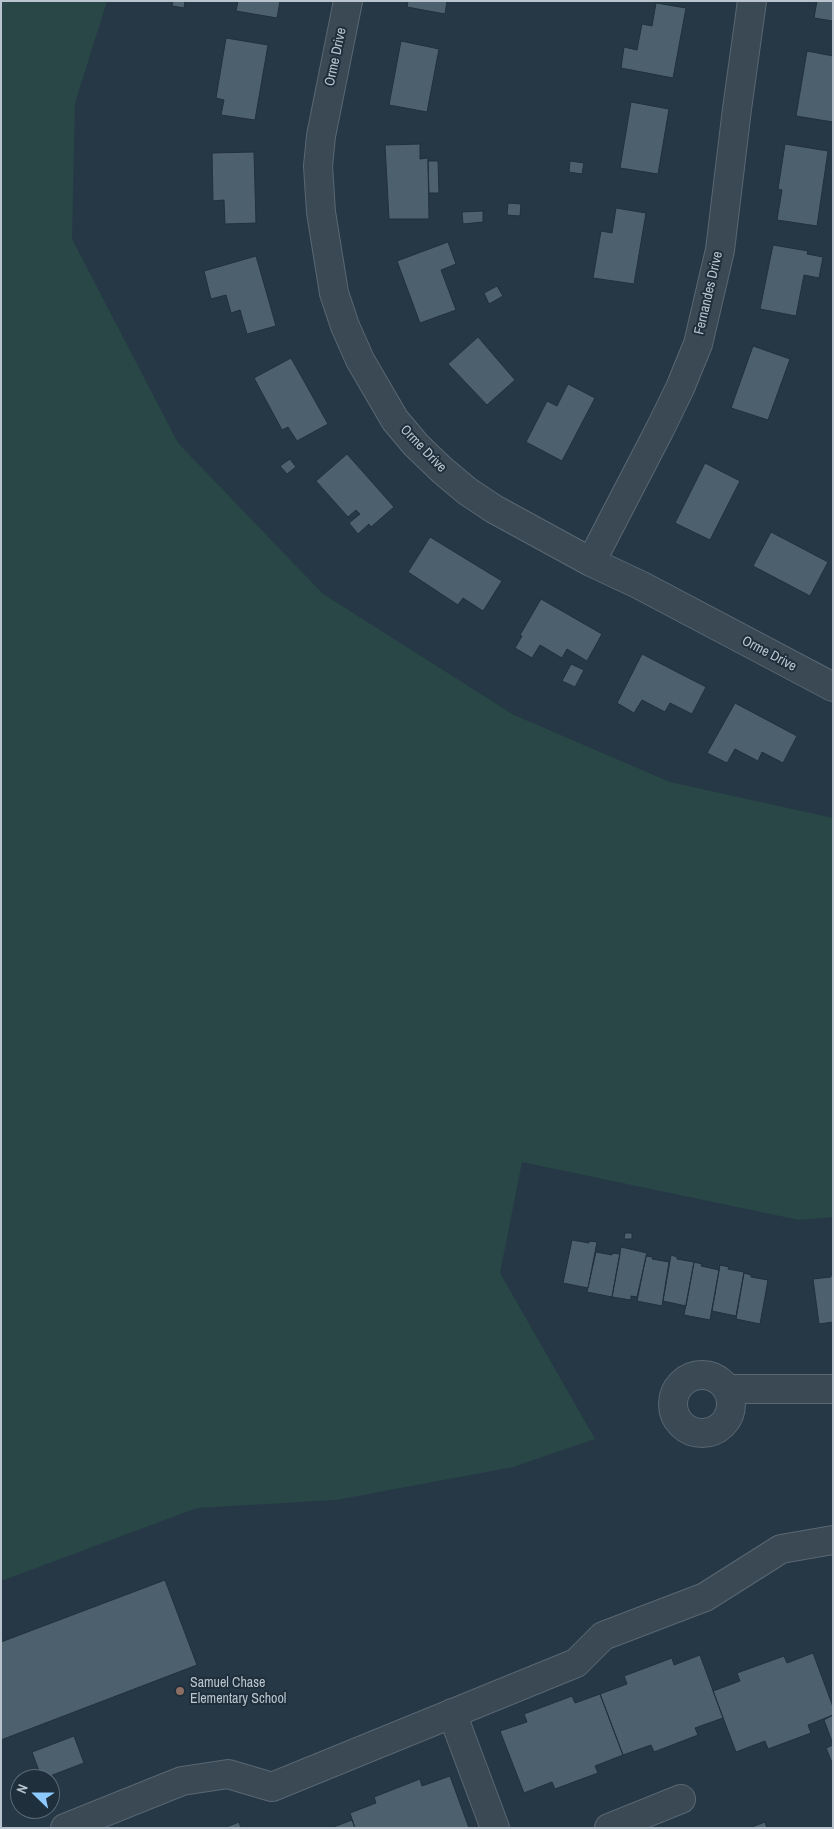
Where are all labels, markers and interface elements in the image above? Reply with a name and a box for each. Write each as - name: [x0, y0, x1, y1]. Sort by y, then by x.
- street label: Orme Drive: [322, 26, 350, 88]
- street label: Fernandes Drive: [691, 250, 727, 336]
- street label: Orme Drive: [396, 422, 450, 476]
- street label: Orme Drive: [739, 633, 799, 675]
- place label: Samuel Chase Elementary School: [190, 1675, 286, 1708]
- marker: Samuel Chase Elementary School: [174, 1685, 186, 1697]
- north arrow: [10, 1769, 60, 1819]
- text: N: [12, 1782, 32, 1796]

